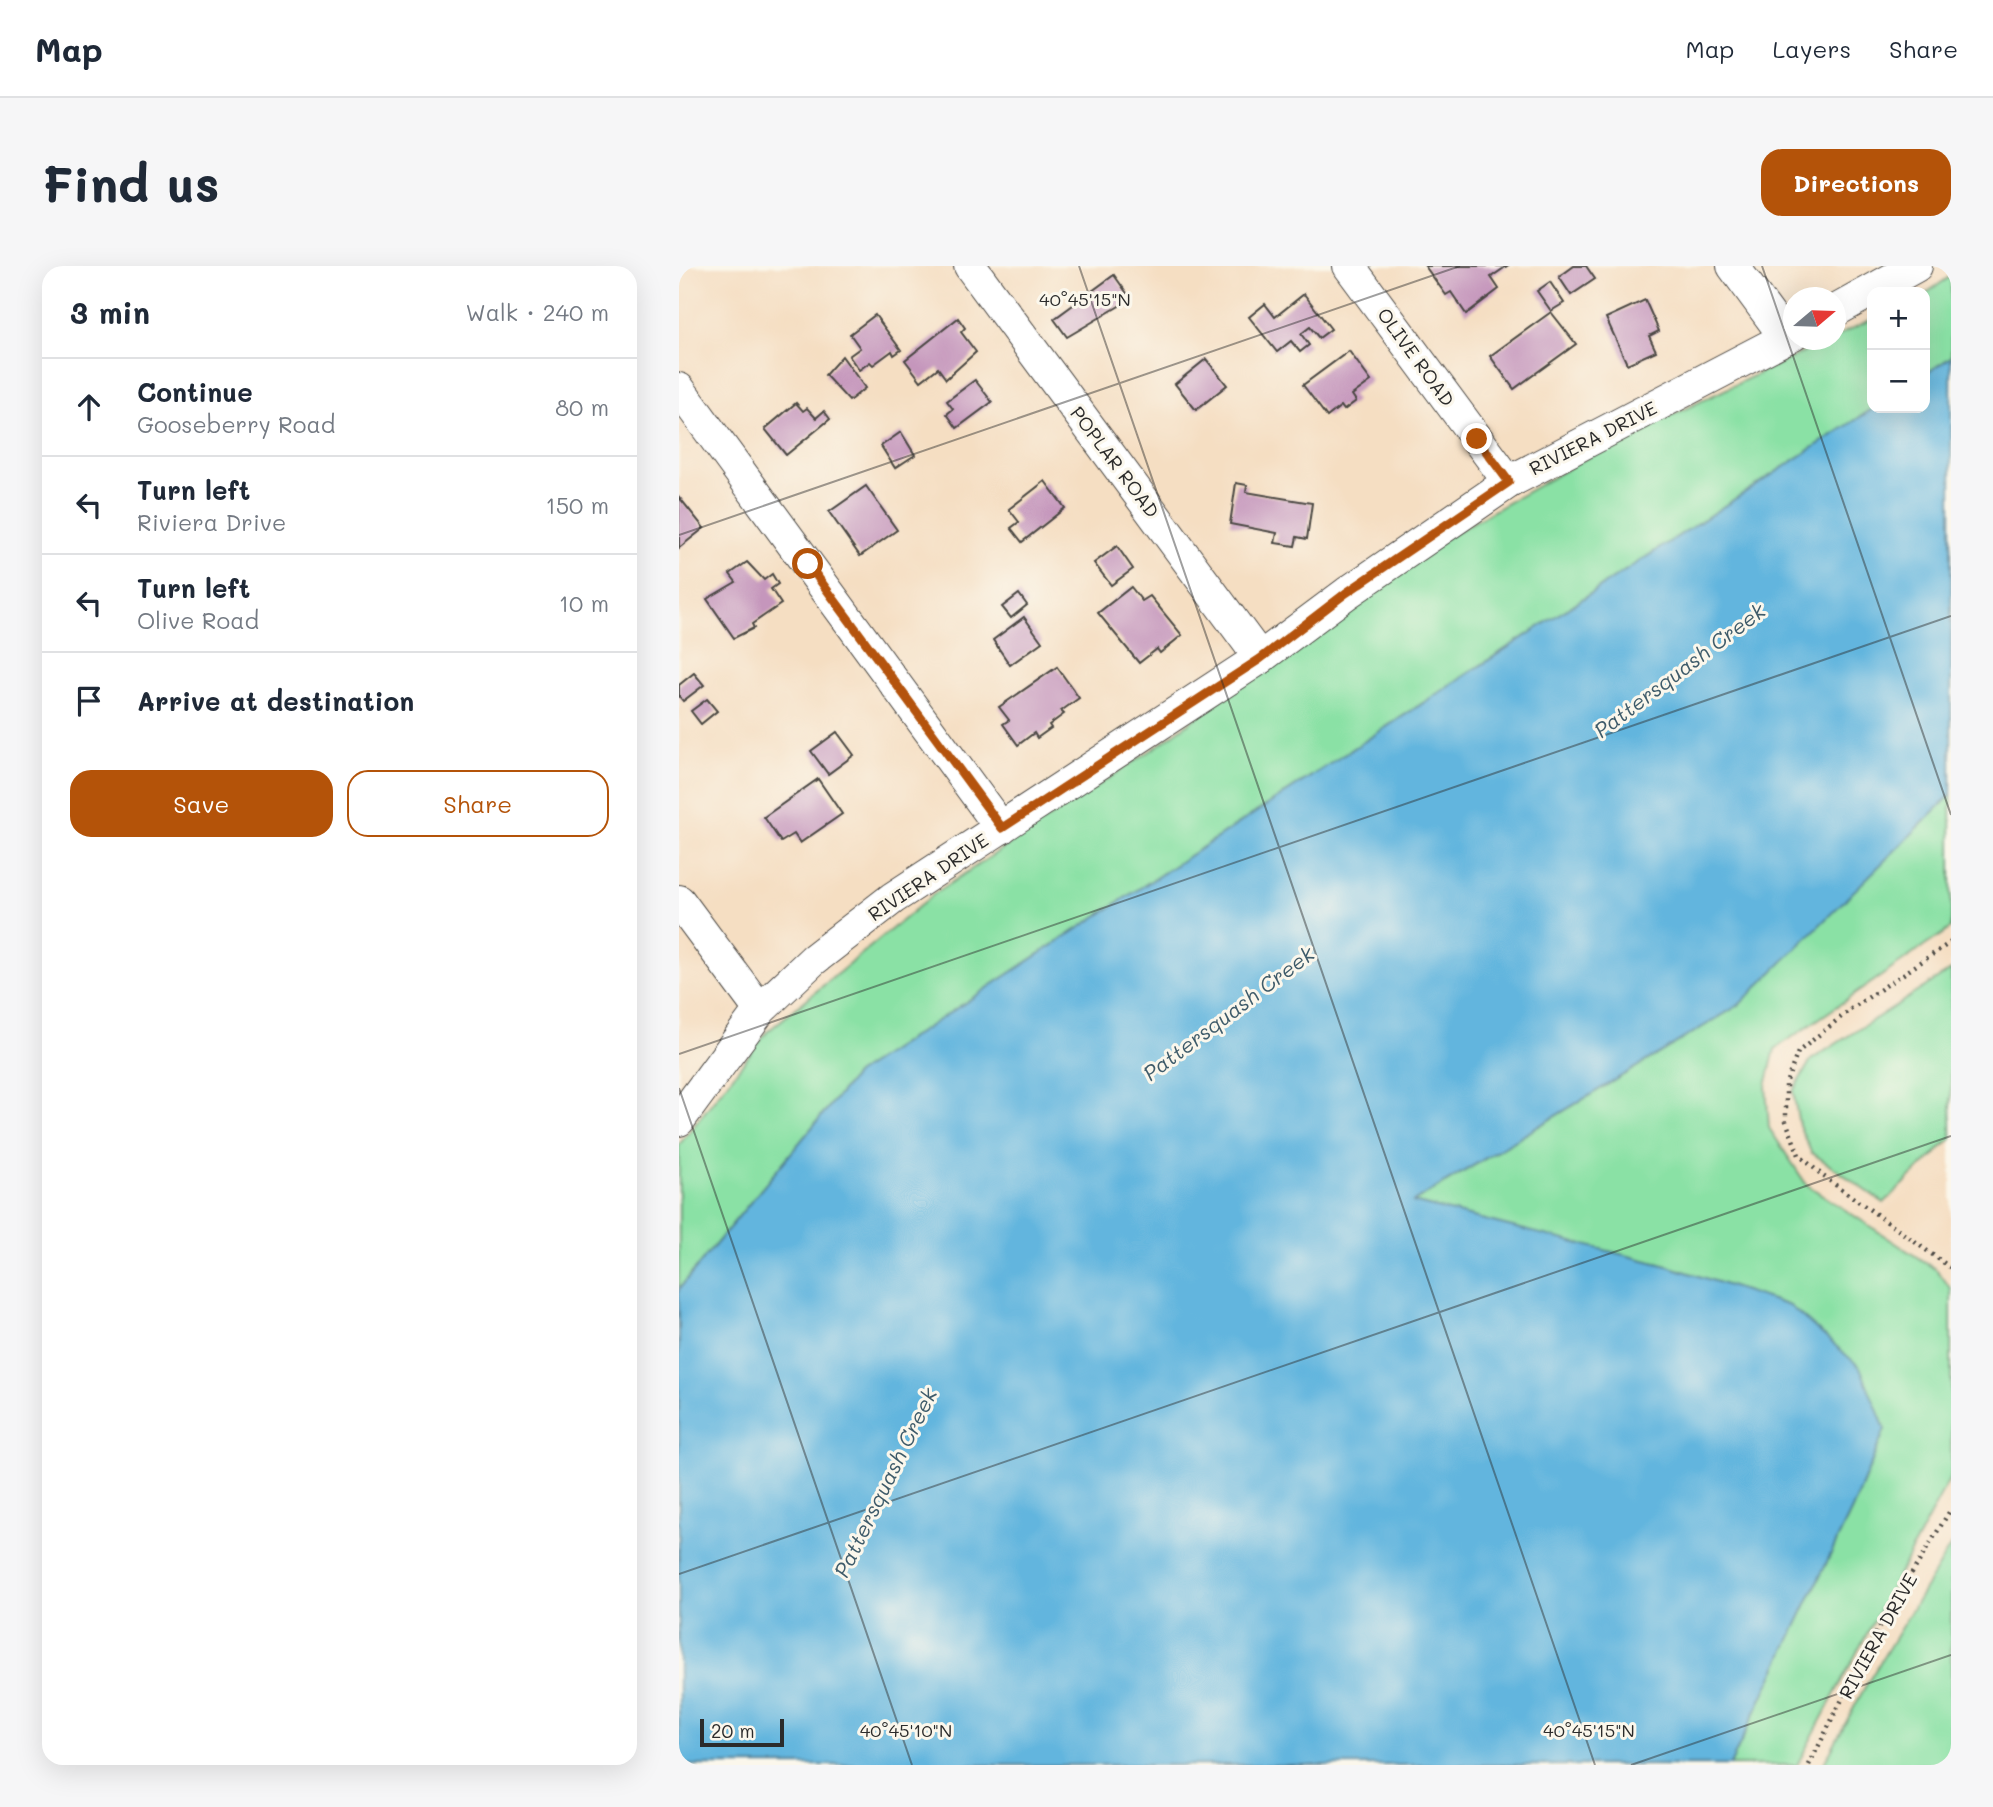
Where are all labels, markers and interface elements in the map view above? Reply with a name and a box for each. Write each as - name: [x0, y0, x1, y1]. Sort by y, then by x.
- text: Map: [35, 27, 103, 70]
- text: Map: [1686, 33, 1734, 64]
- text: Layers: [1772, 33, 1851, 64]
- text: Share: [1889, 33, 1958, 64]
- button: Directions: [1761, 149, 1951, 216]
- text: Find us: [42, 151, 220, 214]
- text: 40°45'15"N: [1039, 287, 1131, 311]
- north arrow: [1783, 287, 1846, 350]
- map controls: [1867, 287, 1930, 413]
- button: +: [1867, 287, 1930, 350]
- text: 3 min: [70, 292, 150, 332]
- text: Walk · 240 m: [466, 297, 609, 327]
- street label: OLIVE ROAD: [1372, 302, 1461, 411]
- button: −: [1867, 350, 1930, 413]
- text: Continue: [137, 375, 253, 409]
- icon: ahead: [70, 388, 108, 426]
- text: 80 m: [555, 392, 609, 422]
- street label: RIVIERA DRIVE: [1525, 395, 1661, 480]
- street label: POPLAR ROAD: [1065, 401, 1165, 522]
- text: Gooseberry Road: [137, 409, 335, 439]
- route end: [1461, 423, 1492, 454]
- text: Turn left: [137, 473, 250, 507]
- icon: left: [70, 486, 108, 524]
- text: 150 m: [545, 490, 609, 520]
- text: Riviera Drive: [137, 507, 286, 537]
- route start: [792, 548, 823, 579]
- text: Turn left: [137, 571, 250, 605]
- icon: left: [70, 584, 108, 622]
- text: 10 m: [559, 588, 609, 618]
- water label: Pattersquash Creek: [1588, 596, 1771, 743]
- text: Olive Road: [137, 605, 259, 635]
- icon: arrive: [70, 682, 108, 720]
- text: Arrive at destination: [137, 684, 414, 718]
- button: Save: [70, 770, 333, 837]
- button: Share: [347, 770, 609, 837]
- street label: RIVIERA DRIVE: [863, 827, 993, 926]
- water label: Pattersquash Creek: [1137, 939, 1320, 1086]
- water label: Pattersquash Creek: [827, 1382, 943, 1582]
- street label: RIVIERA DRIVE: [1833, 1568, 1922, 1703]
- scale bar: [700, 1716, 784, 1748]
- text: 20 m: [711, 1718, 755, 1743]
- text: 40°45'10"N: [860, 1718, 952, 1742]
- text: 40°45'15"N: [1543, 1718, 1635, 1742]

